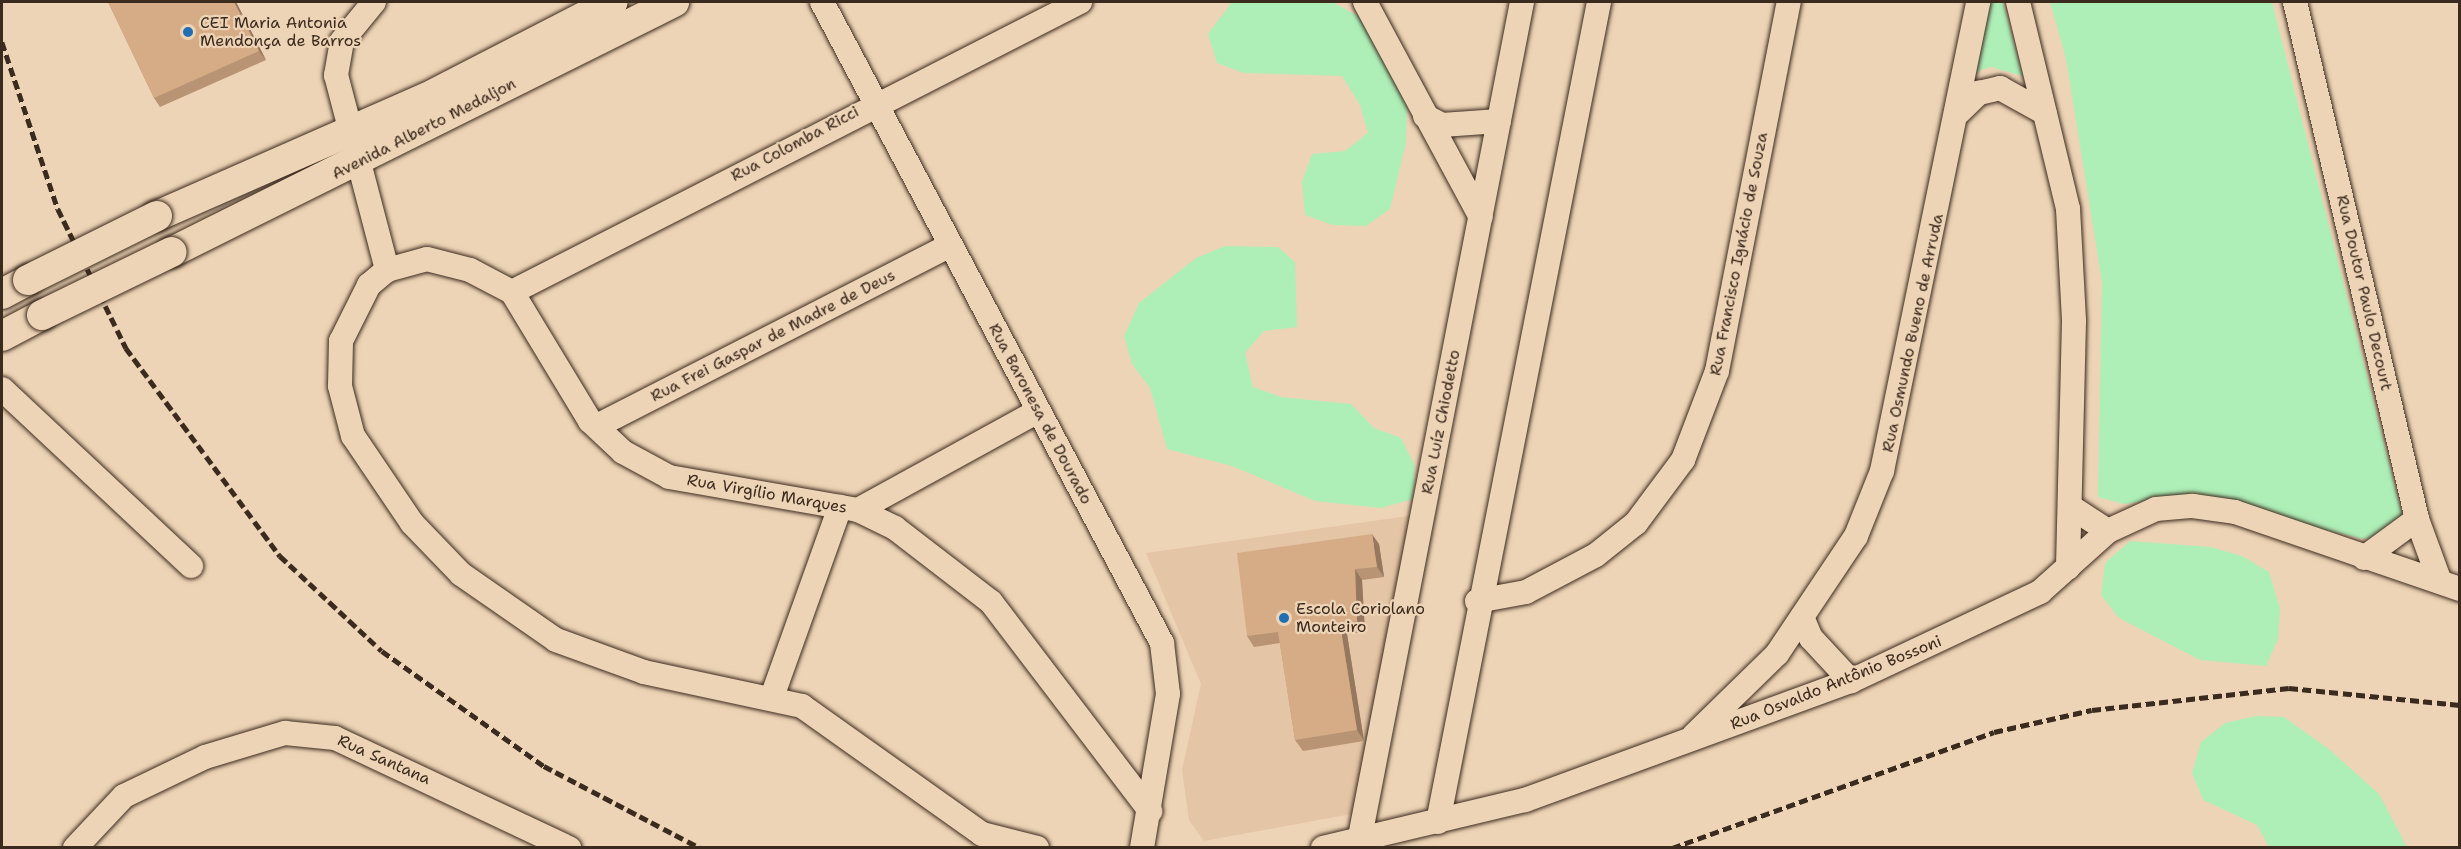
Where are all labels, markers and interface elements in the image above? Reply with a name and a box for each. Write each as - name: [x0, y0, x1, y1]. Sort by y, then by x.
- place label: CEI Maria Antonia Mendonça de Barros: [200, 13, 361, 51]
- marker: CEI Maria Antonia Mendonça de Barros: [181, 25, 195, 39]
- street label: Avenida Alberto Medaljon: [329, 74, 519, 184]
- street label: Rua Colomba Ricci: [728, 102, 862, 186]
- street label: Rua Francisco Ignácio de Souza: [1706, 131, 1772, 377]
- street label: Rua Doutor Paulo Decourt: [2332, 193, 2396, 393]
- street label: Rua Osmundo Bueno de Arruda: [1878, 212, 1948, 454]
- street label: Rua Frei Gaspar de Madre de Deus: [648, 266, 898, 406]
- street label: Rua Baronesa de Dourado: [984, 320, 1096, 508]
- street label: Rua Luíz Chiodetto: [1418, 348, 1464, 496]
- street label: Rua Virgílio Marques: [685, 470, 849, 518]
- place label: Escola Coriolano Monteiro: [1296, 599, 1425, 637]
- marker: Escola Coriolano Monteiro: [1277, 611, 1291, 625]
- street label: Rua Osvaldo Antônio Bossoni: [1728, 632, 1944, 734]
- street label: Rua Santana: [335, 731, 433, 789]

